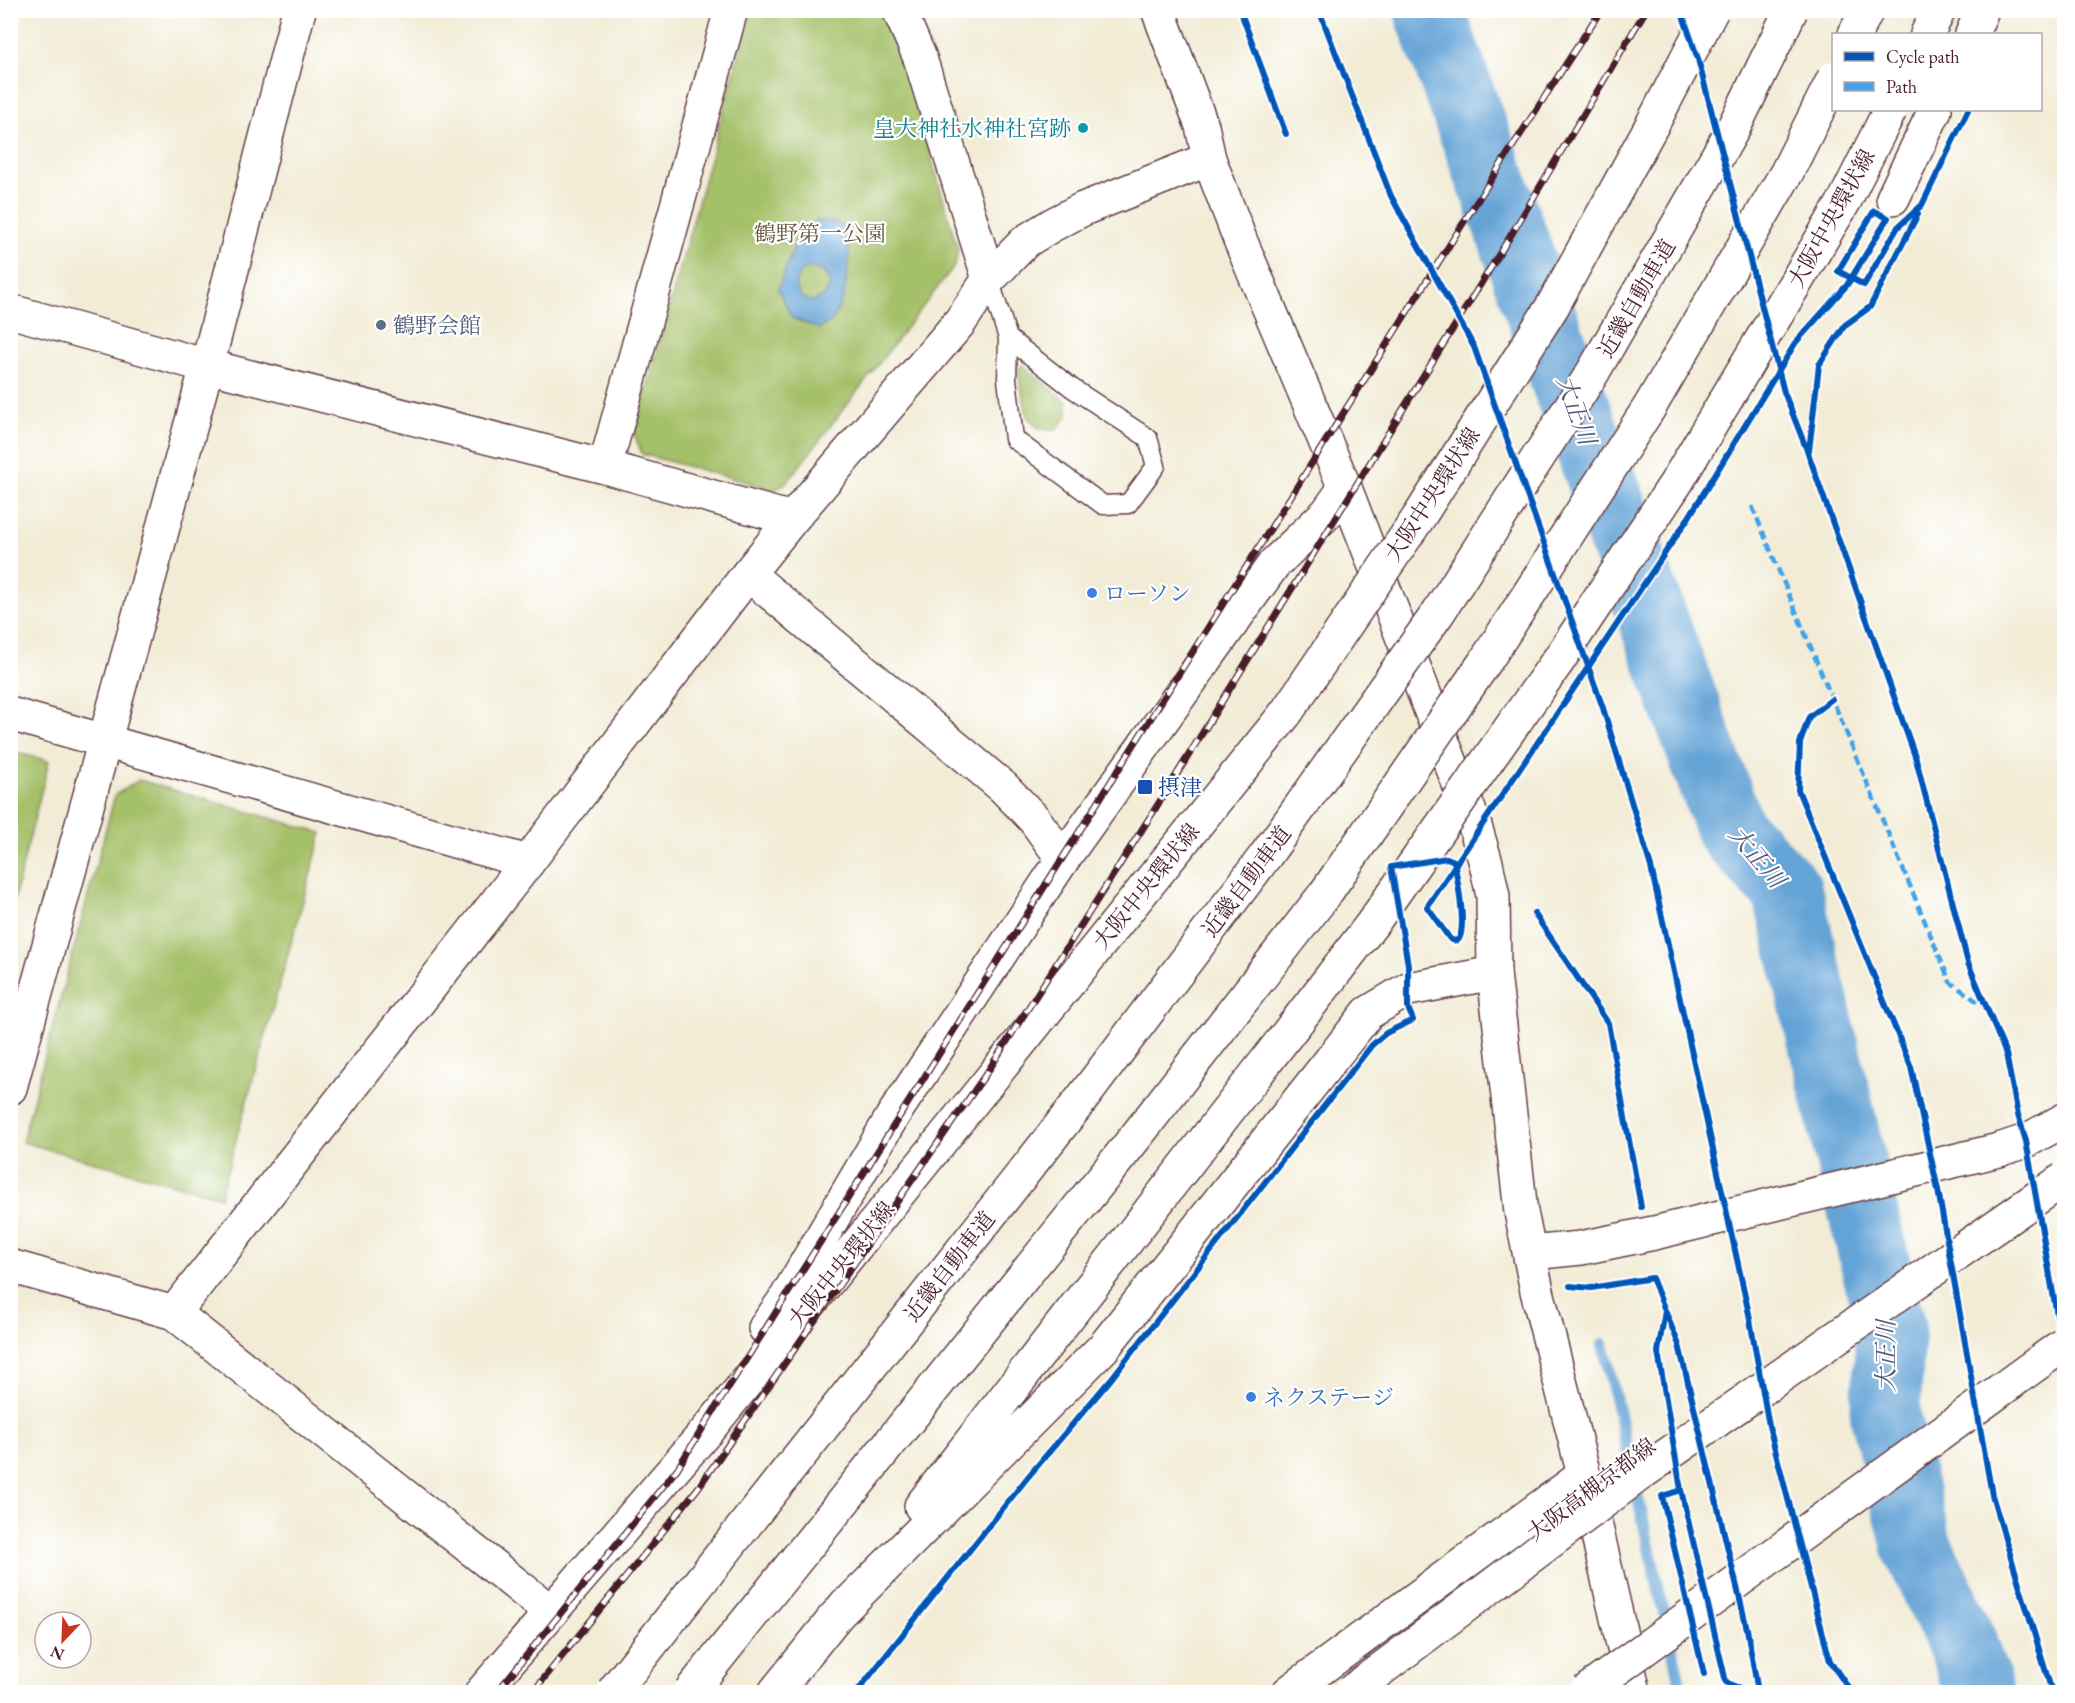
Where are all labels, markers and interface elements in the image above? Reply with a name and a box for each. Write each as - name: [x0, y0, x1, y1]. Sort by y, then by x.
- legend: [1832, 33, 2042, 111]
- text: Cycle path: [1886, 45, 1960, 68]
- text: Path: [1886, 75, 1917, 98]
- place label: 皇大神社水神社宮跡: [873, 114, 1071, 143]
- marker: 皇大神社水神社宮跡: [1076, 121, 1090, 135]
- street label: 大阪中央環状線: [1781, 144, 1881, 293]
- park label: 鶴野第一公園: [754, 219, 886, 248]
- street label: 近畿自動車道: [1591, 234, 1682, 363]
- place label: 鶴野会館: [393, 311, 481, 340]
- marker: 鶴野会館: [374, 318, 388, 332]
- water label: 大正川: [1550, 371, 1604, 452]
- street label: 大阪中央環状線: [1378, 422, 1487, 567]
- place label: ローソン: [1104, 579, 1191, 608]
- marker: ローソン: [1085, 586, 1099, 600]
- place label: 摂津: [1158, 773, 1202, 802]
- marker: 摂津: [1136, 778, 1154, 796]
- street label: 大阪中央環状線: [1087, 817, 1206, 955]
- water label: 大正川: [1722, 819, 1794, 897]
- street label: 近畿自動車道: [1195, 820, 1298, 943]
- street label: 大阪中央環状線: [782, 1195, 901, 1333]
- street label: 近畿自動車道: [897, 1205, 1001, 1327]
- water label: 大正川: [1870, 1317, 1901, 1392]
- place label: ネクステージ: [1263, 1383, 1394, 1412]
- marker: ネクステージ: [1244, 1390, 1258, 1404]
- street label: 大阪高槻京都線: [1521, 1431, 1662, 1547]
- north arrow: [33, 1610, 93, 1670]
- text: N: [47, 1641, 67, 1666]

